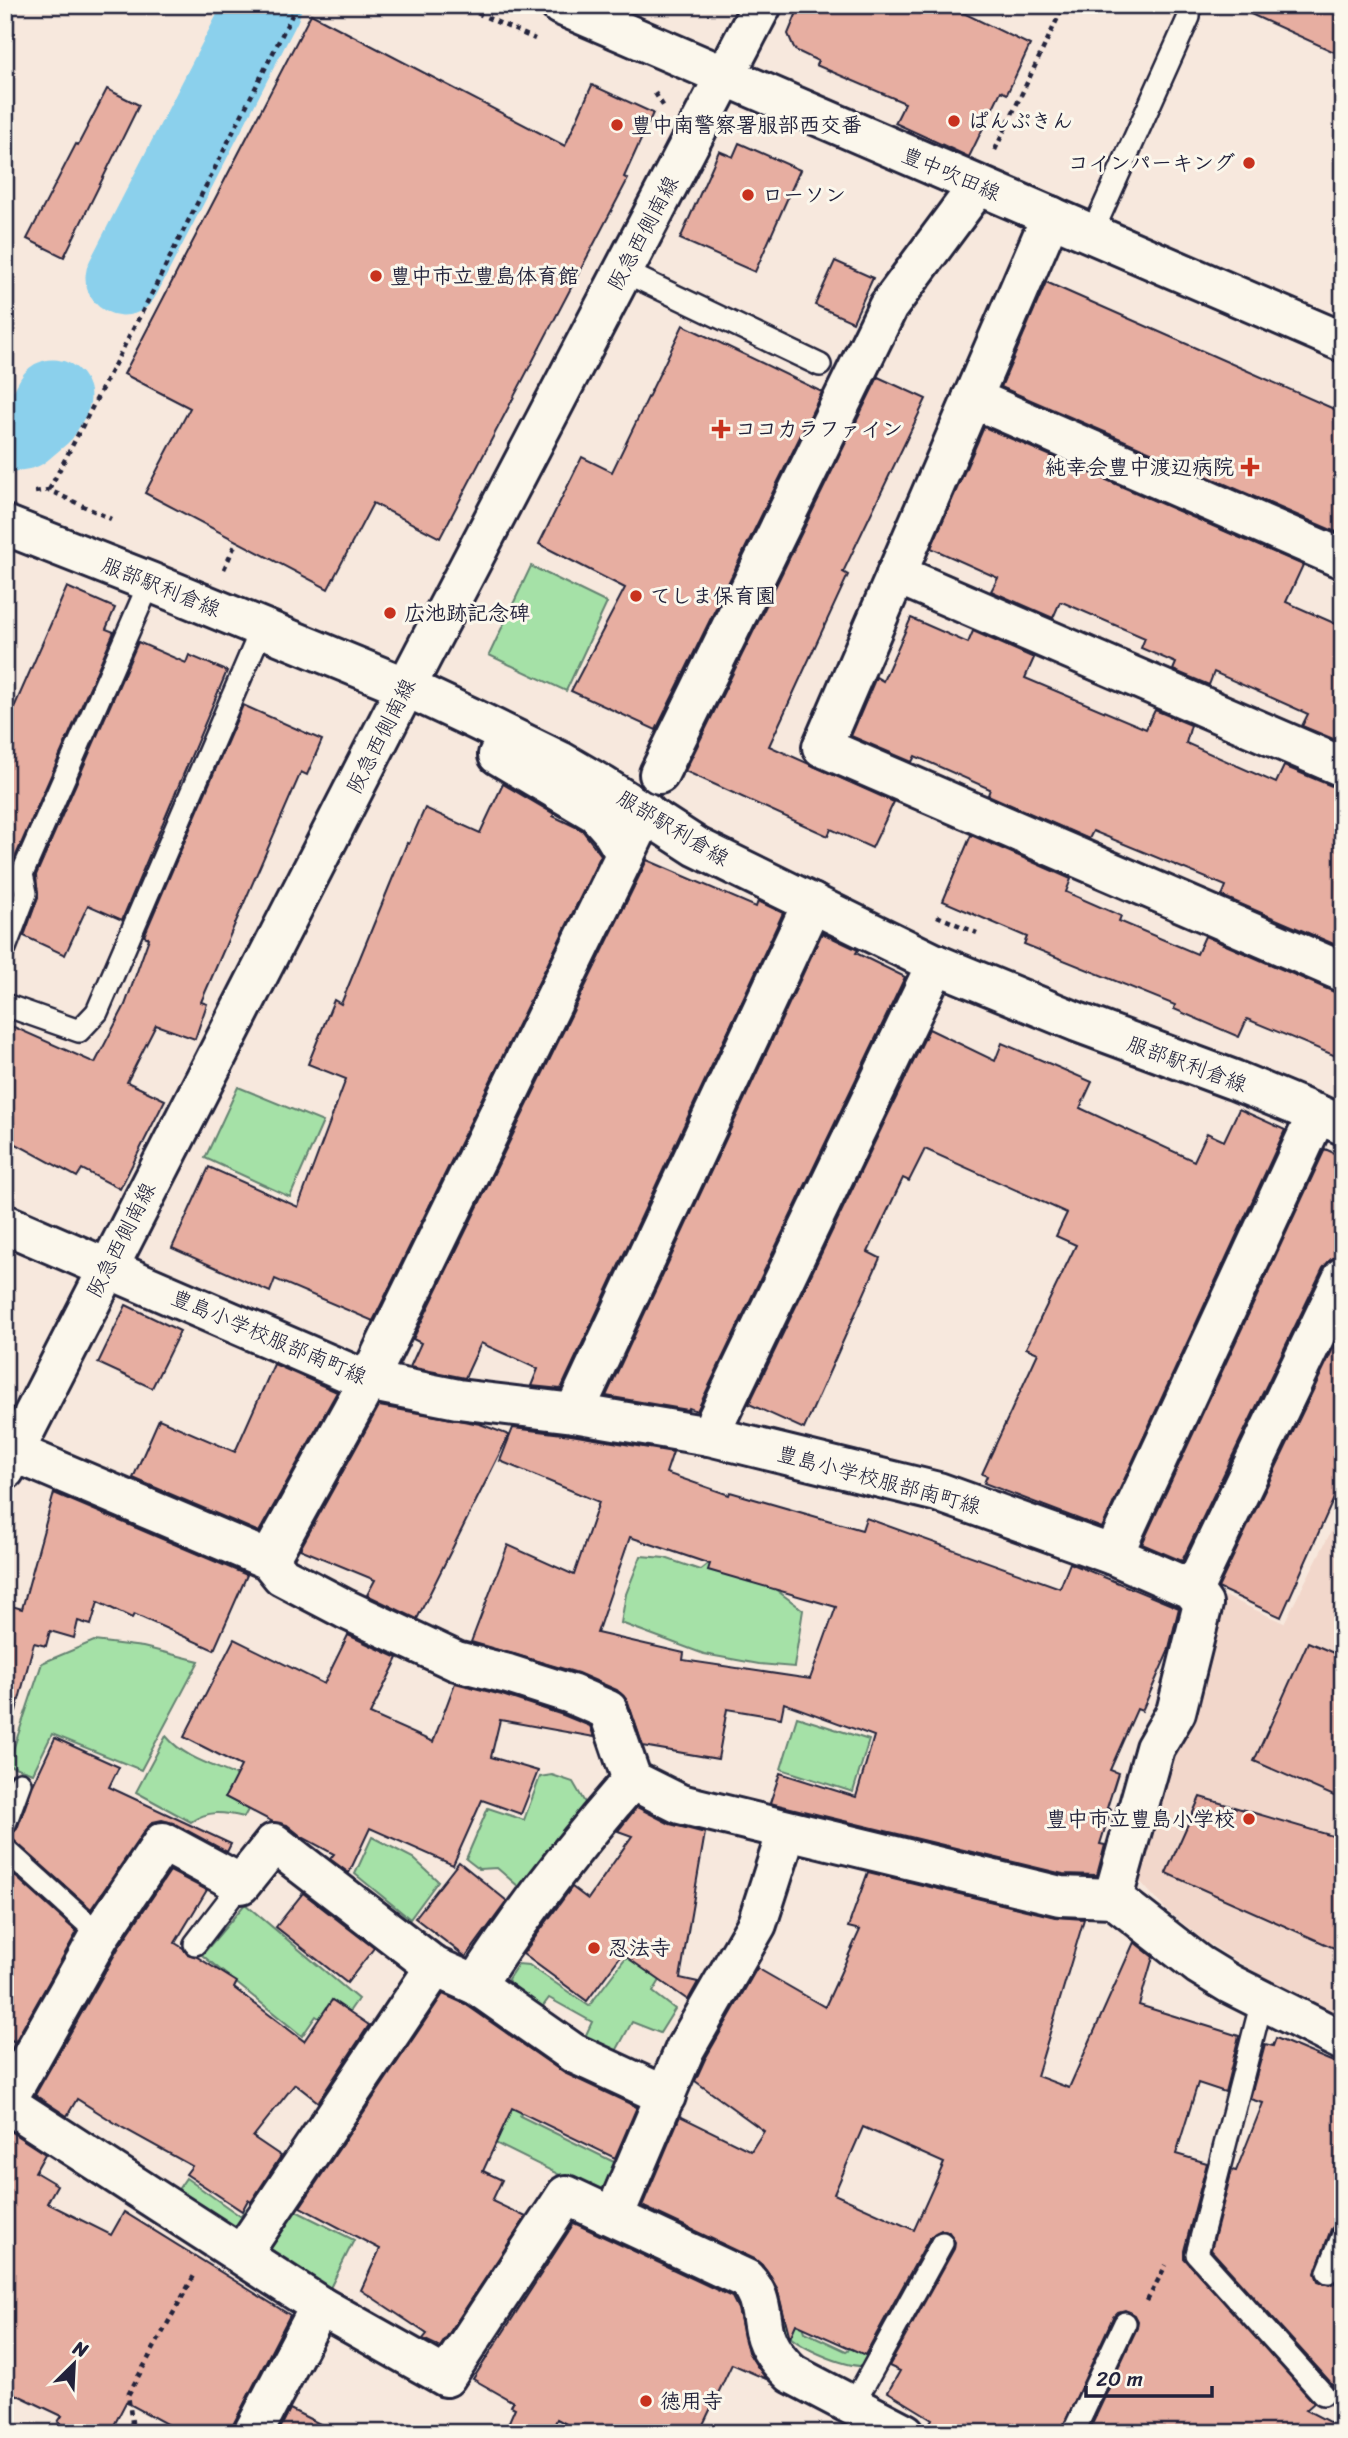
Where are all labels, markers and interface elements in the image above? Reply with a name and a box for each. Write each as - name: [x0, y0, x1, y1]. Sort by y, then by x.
- place label: ぱんぷきん: [968, 102, 1073, 140]
- place label: 豊中南警察署服部西交番: [631, 106, 862, 144]
- marker: ぱんぷきん: [946, 113, 962, 129]
- marker: 豊中南警察署服部西交番: [609, 117, 625, 133]
- street label: 豊中吹田線: [895, 136, 1007, 212]
- place label: コインパーキング: [1068, 144, 1235, 182]
- marker: コインパーキング: [1241, 155, 1257, 171]
- street label: 阪急西側南線: [597, 168, 689, 298]
- place label: ローソン: [762, 176, 846, 214]
- marker: ローソン: [740, 187, 756, 203]
- place label: 豊中市立豊島体育館: [390, 257, 579, 295]
- marker: 豊中市立豊島体育館: [368, 268, 384, 284]
- place label: ココカラファイン: [735, 410, 903, 448]
- marker: ココカラファイン: [713, 421, 729, 437]
- place label: 純幸会豊中渡辺病院: [1045, 448, 1234, 486]
- marker: 純幸会豊中渡辺病院: [1240, 457, 1260, 477]
- street label: 服部駅利倉線: [95, 546, 227, 628]
- place label: てしま保育園: [650, 577, 776, 615]
- marker: てしま保育園: [628, 588, 644, 604]
- place label: 広池跡記念碑: [404, 594, 530, 632]
- marker: 広池跡記念碑: [382, 605, 398, 621]
- street label: 阪急西側南線: [335, 671, 427, 801]
- street label: 服部駅利倉線: [609, 779, 737, 877]
- street label: 服部駅利倉線: [1121, 1025, 1253, 1103]
- street label: 阪急西側南線: [75, 1175, 167, 1305]
- street label: 豊島小学校服部南町線: [165, 1278, 373, 1396]
- street label: 豊島小学校服部南町線: [773, 1434, 985, 1526]
- place label: 豊中市立豊島小学校: [1046, 1800, 1235, 1838]
- marker: 豊中市立豊島小学校: [1241, 1811, 1257, 1827]
- place label: 忍法寺: [608, 1929, 671, 1967]
- marker: 忍法寺: [586, 1940, 602, 1956]
- north arrow: [38, 2330, 108, 2400]
- text: N: [67, 2331, 94, 2367]
- scale bar: [1086, 2354, 1212, 2398]
- text: 20 m: [1096, 2360, 1143, 2398]
- place label: 徳用寺: [660, 2382, 723, 2420]
- marker: 徳用寺: [638, 2393, 654, 2409]

